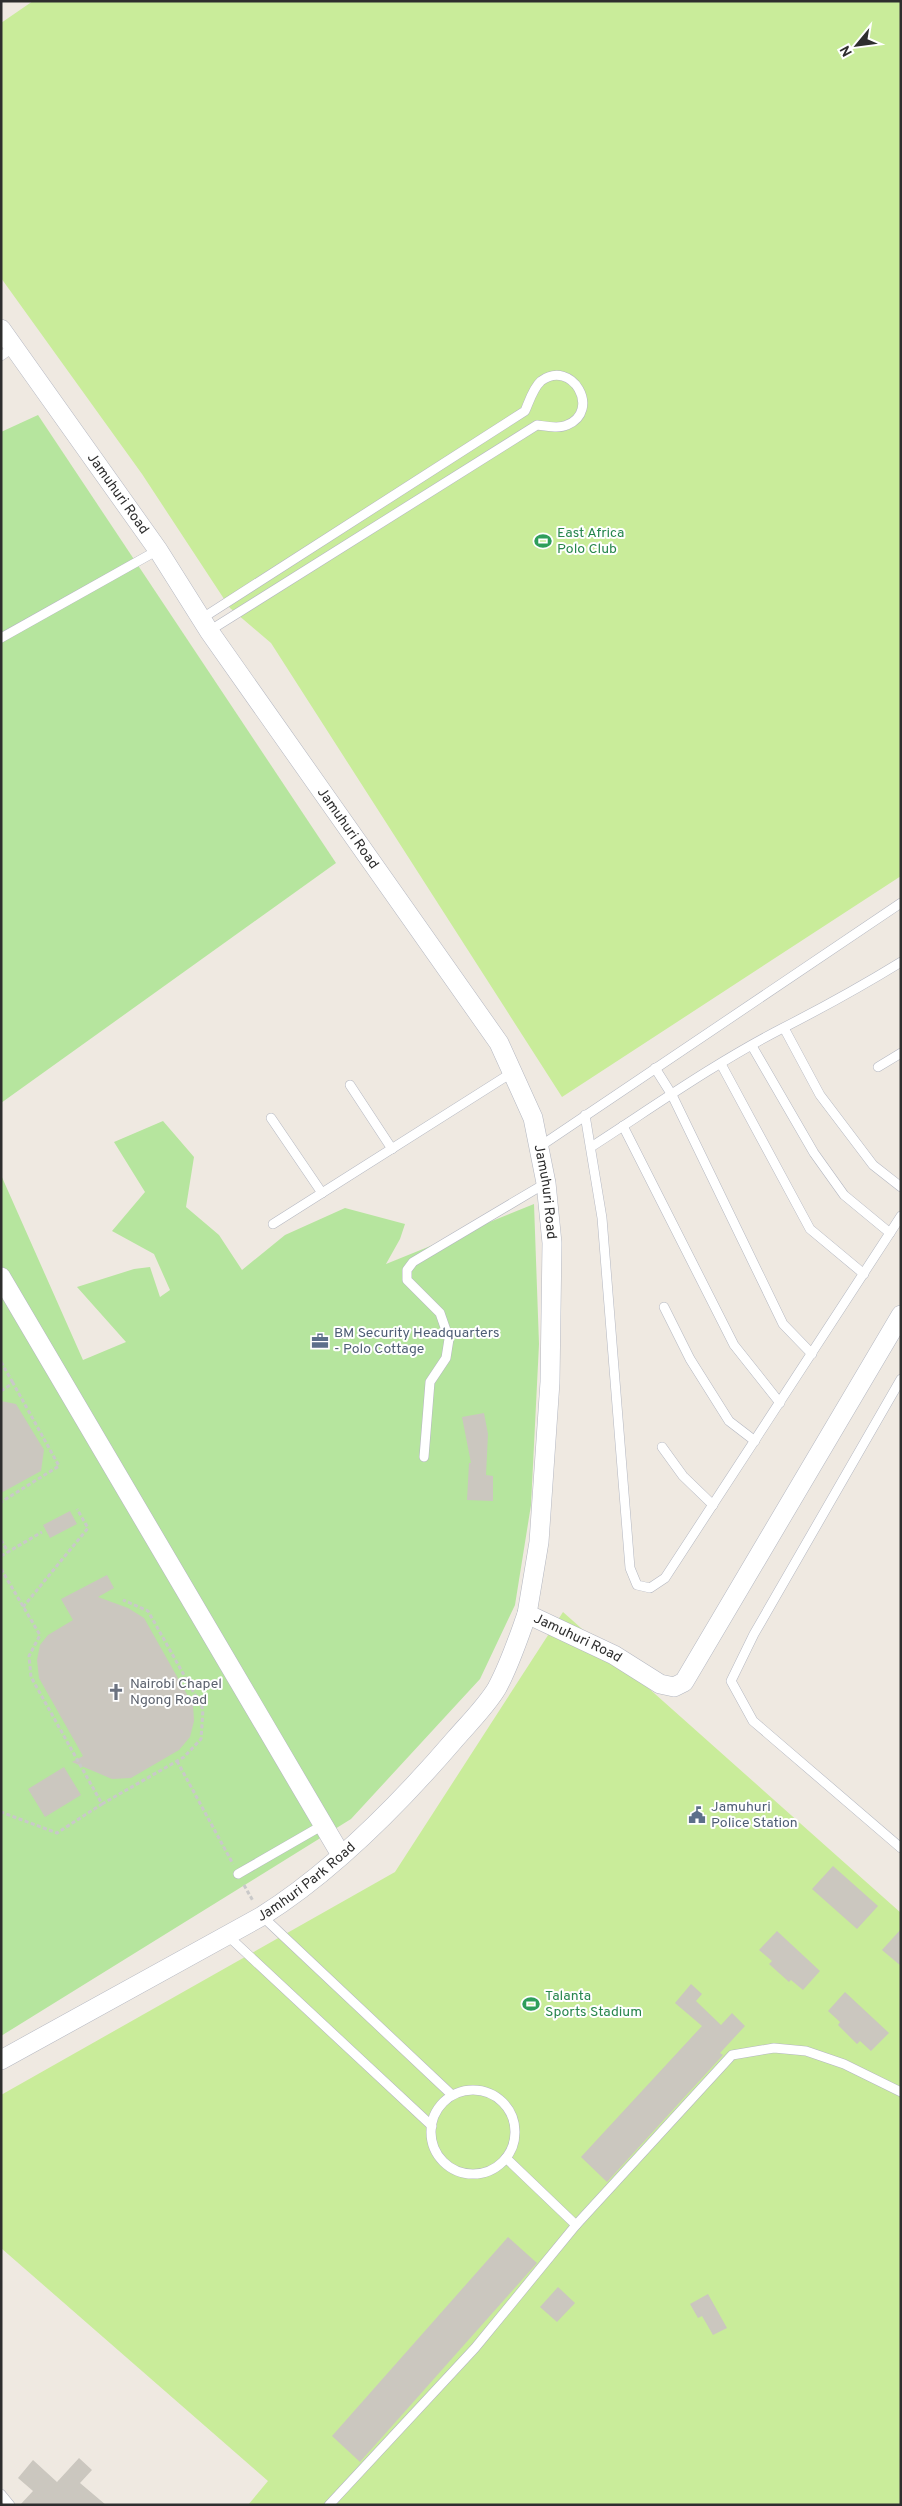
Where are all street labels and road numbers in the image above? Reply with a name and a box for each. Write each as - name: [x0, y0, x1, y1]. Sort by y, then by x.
- street label: Jamuhuri Road: [83, 450, 153, 538]
- street label: Jamuhuri Road: [313, 784, 382, 872]
- street label: Jamuhuri Road: [530, 1143, 560, 1240]
- street label: Jamuhuri Road: [531, 1610, 625, 1666]
- street label: Jamhuri Park Road: [254, 1839, 359, 1925]

